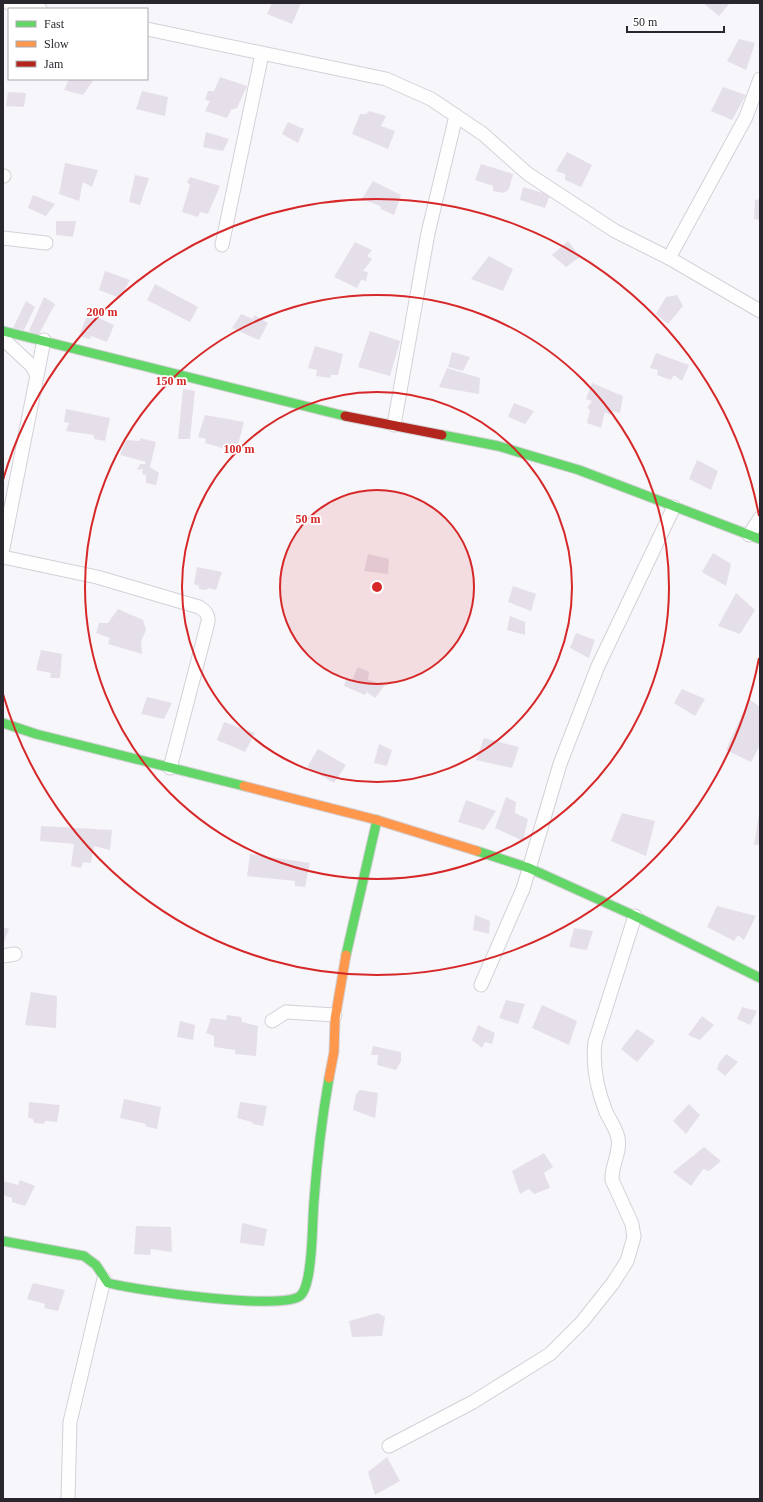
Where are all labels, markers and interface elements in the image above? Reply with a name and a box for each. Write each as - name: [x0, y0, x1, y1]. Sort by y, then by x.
- legend: [8, 8, 148, 80]
- scale bar: [627, 8, 724, 34]
- text: 50 m: [633, 15, 658, 29]
- text: Fast: [44, 17, 65, 31]
- text: Slow: [44, 37, 69, 51]
- text: Jam: [44, 57, 64, 71]
- text: 200 m: [87, 305, 118, 319]
- text: 150 m: [156, 374, 187, 388]
- text: 100 m: [224, 442, 255, 456]
- text: 50 m: [296, 512, 321, 526]
- centre of rings: [370, 580, 384, 594]

